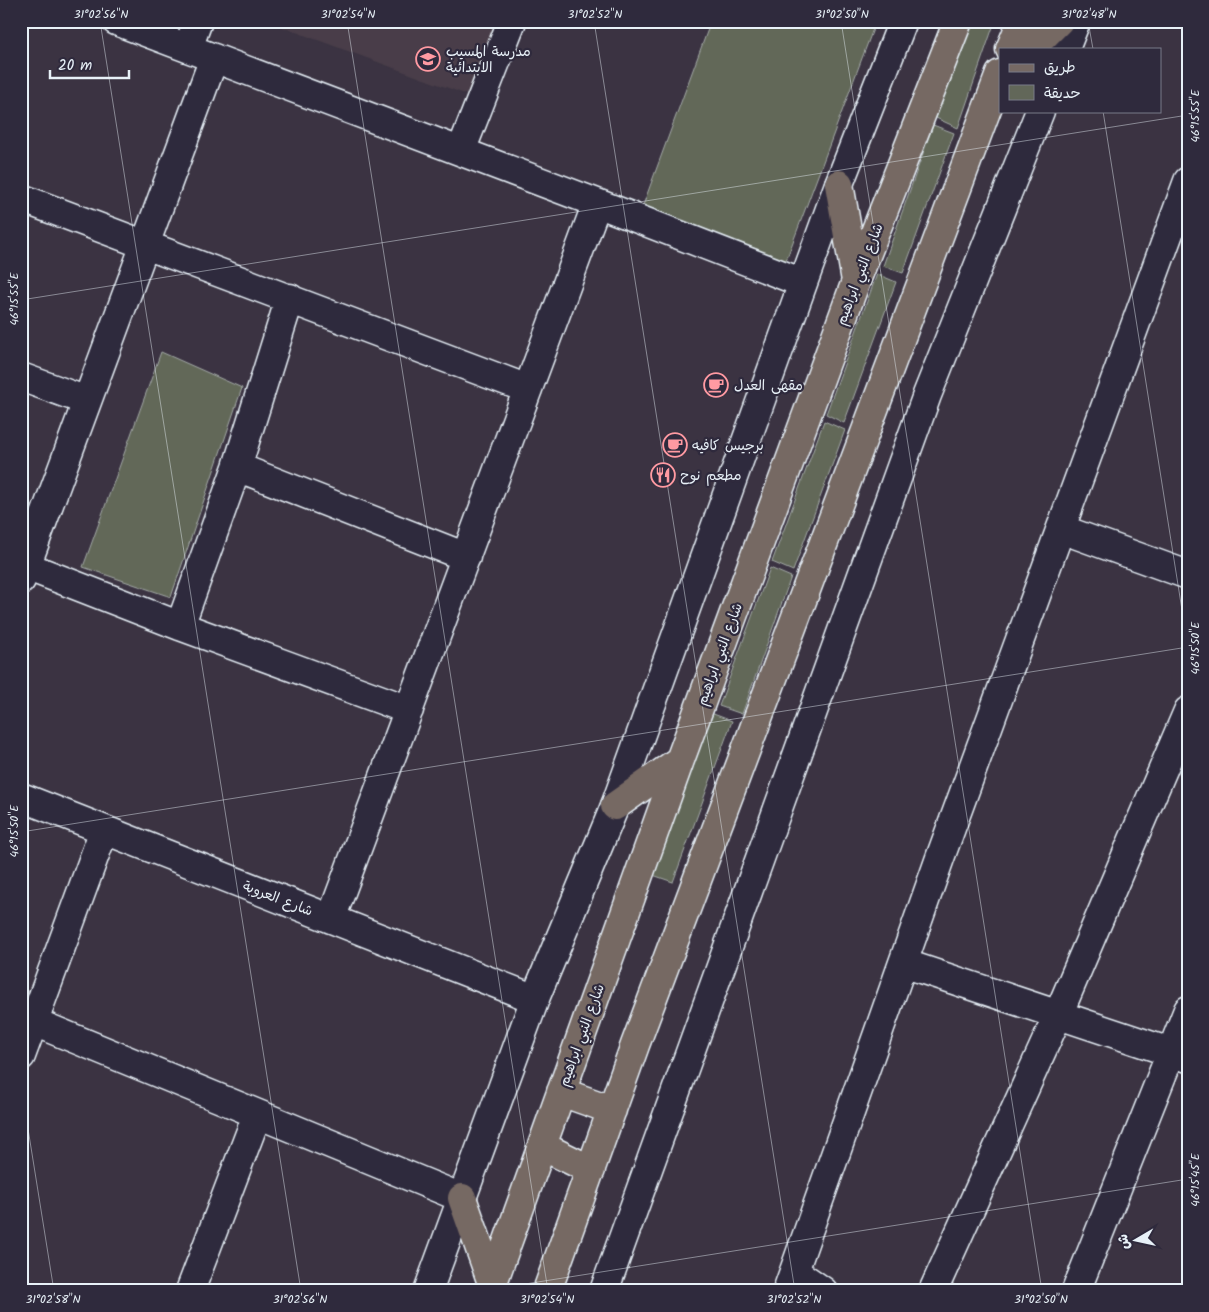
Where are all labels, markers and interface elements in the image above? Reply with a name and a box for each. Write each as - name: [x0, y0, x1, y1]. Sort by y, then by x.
- text: 31°02'56"N: [74, 5, 128, 24]
- text: 31°02'54"N: [321, 5, 375, 24]
- text: 31°02'52"N: [568, 5, 622, 24]
- text: 31°02'50"N: [815, 5, 869, 24]
- text: 31°02'48"N: [1061, 5, 1117, 24]
- place label: مدرسة المسيب الابتدائية: [446, 41, 531, 79]
- school or university icon: مدرسة المسيب الابتدائية: [415, 46, 441, 72]
- scale bar: [50, 48, 129, 80]
- legend: [999, 48, 1162, 112]
- text: 20 m: [58, 54, 92, 78]
- text: طريق: [1044, 56, 1076, 80]
- text: حديقة: [1044, 82, 1081, 106]
- text: 46°15'55"E: [1186, 88, 1205, 143]
- street label: شارع النبي ابراهيم: [830, 220, 890, 329]
- text: 46°15'55"E: [5, 271, 24, 326]
- cafe icon: مقهى العدل: [703, 372, 729, 398]
- place label: مقهى العدل: [734, 375, 803, 397]
- cafe icon: برجيس كافيه: [662, 432, 688, 458]
- place label: برجيس كافيه: [692, 435, 764, 457]
- restaurant icon: مطعم نوح: [650, 462, 676, 488]
- place label: مطعم نوح: [680, 465, 741, 487]
- street label: شارع النبي ابراهيم: [691, 600, 750, 709]
- text: 46°15'50"E: [1186, 621, 1205, 674]
- text: 46°15'50"E: [5, 804, 24, 857]
- street label: شارع العروبة: [239, 875, 316, 922]
- street label: شارع النبي ابراهيم: [553, 981, 612, 1090]
- text: 46°15'45"E: [1186, 1152, 1205, 1207]
- north arrow: [1112, 1214, 1162, 1264]
- text: ش: [1112, 1233, 1136, 1251]
- text: 31°02'58"N: [25, 1290, 81, 1309]
- text: 31°02'56"N: [273, 1290, 327, 1309]
- text: 31°02'54"N: [520, 1290, 574, 1309]
- text: 31°02'52"N: [767, 1290, 821, 1309]
- text: 31°02'50"N: [1014, 1290, 1068, 1309]

